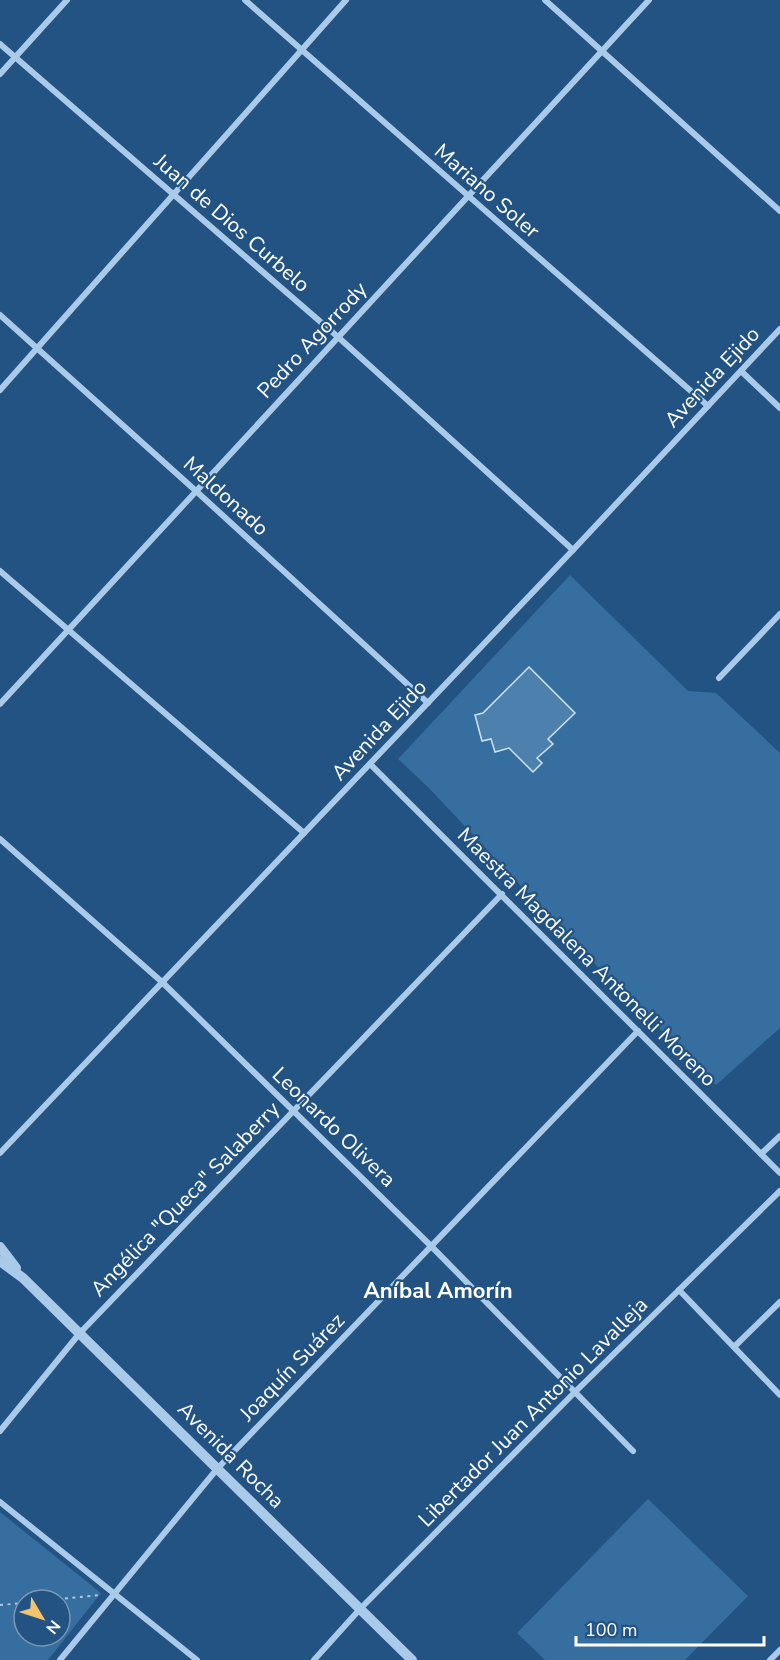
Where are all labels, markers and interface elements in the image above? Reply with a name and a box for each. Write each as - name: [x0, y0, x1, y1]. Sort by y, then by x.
- street label: Mariano Soler: [428, 137, 546, 245]
- street label: Juan de Dios Curbelo: [147, 147, 316, 298]
- street label: Pedro Agorrody: [251, 276, 373, 404]
- street label: Avenida Ejido: [658, 321, 766, 433]
- street label: Maldonado: [177, 450, 275, 542]
- street label: Avenida Ejido: [325, 674, 433, 786]
- street label: Maestra Magdalena Antonelli Moreno: [451, 821, 723, 1093]
- street label: Leonardo Olivera: [266, 1061, 402, 1193]
- street label: Angélica "Queca" Salaberry: [84, 1095, 286, 1303]
- district label: Aníbal Amorín: [363, 1276, 513, 1306]
- street label: Libertador Juan Antonio Lavalleja: [412, 1291, 654, 1533]
- street label: Joaquín Suárez: [233, 1307, 351, 1428]
- street label: Avenida Rocha: [171, 1395, 291, 1515]
- north arrow: [12, 1588, 72, 1648]
- scale bar: [576, 1609, 764, 1647]
- text: N: [41, 1615, 65, 1638]
- text: 100 m: [585, 1618, 637, 1642]

